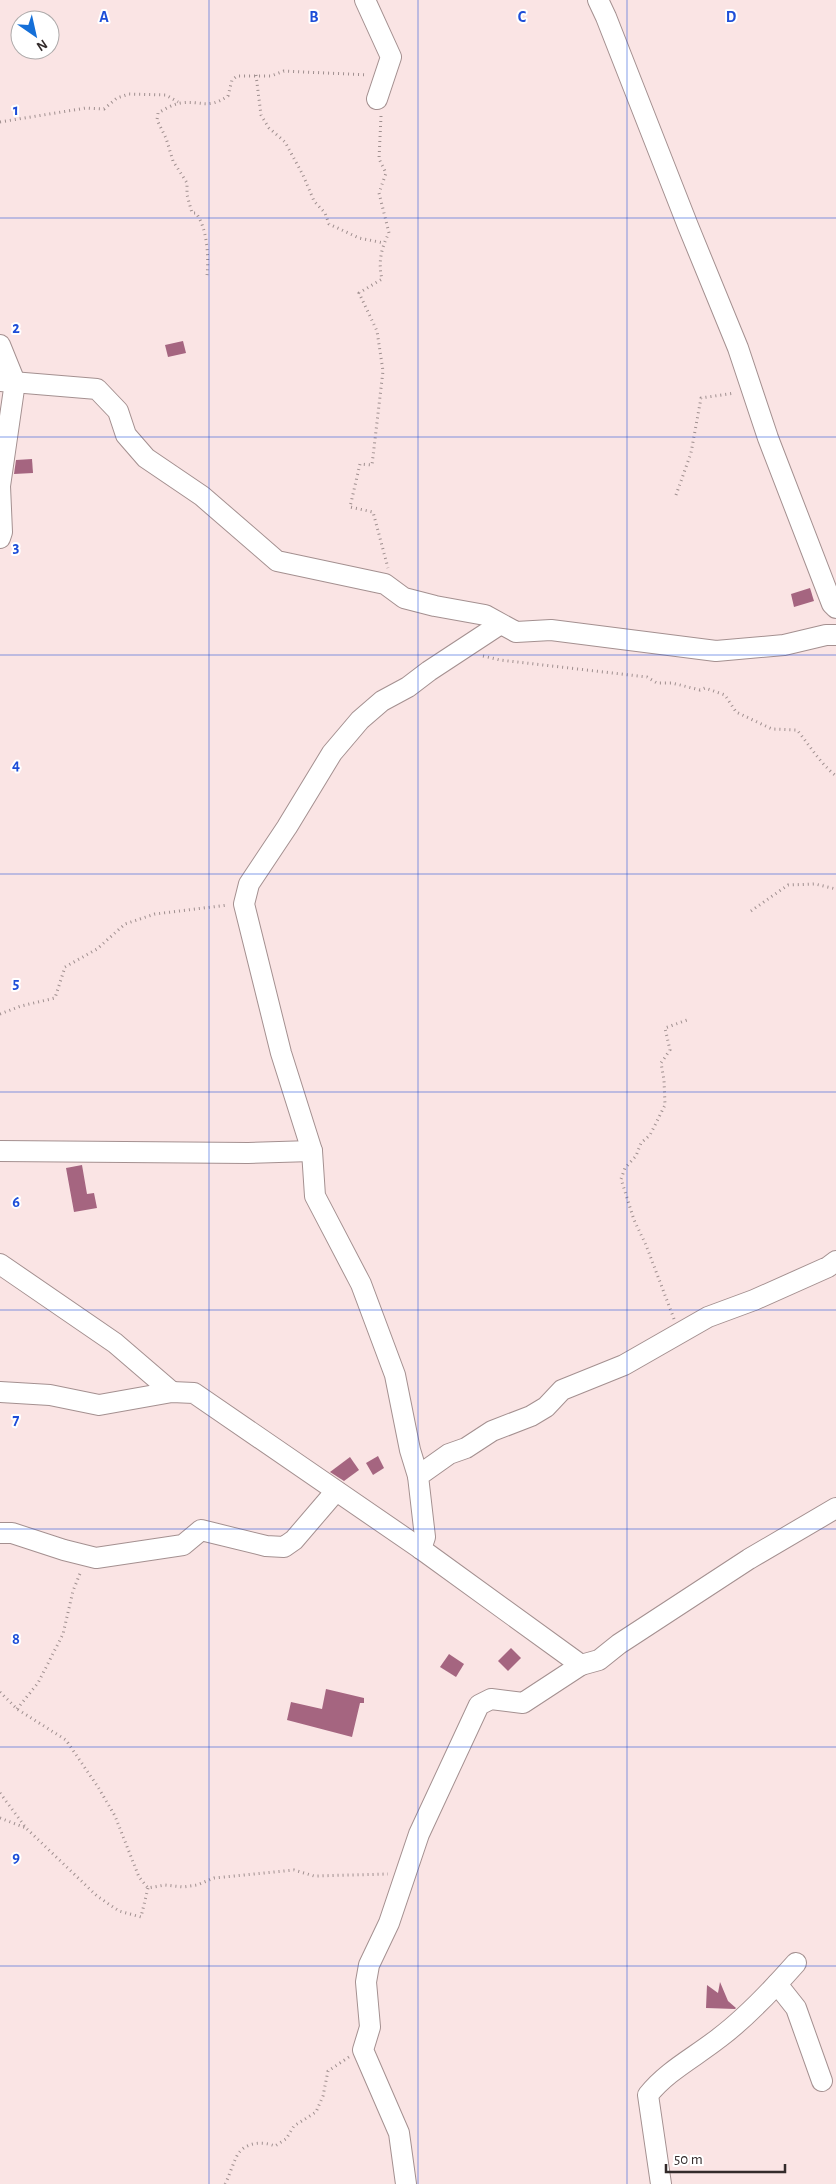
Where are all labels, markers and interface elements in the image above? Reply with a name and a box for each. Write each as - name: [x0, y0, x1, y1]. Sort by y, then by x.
- text: A: [99, 9, 109, 25]
- text: B: [309, 9, 319, 25]
- text: C: [518, 9, 527, 25]
- text: D: [726, 9, 737, 25]
- north arrow: [10, 10, 60, 60]
- text: N: [34, 36, 50, 53]
- text: 1: [13, 102, 19, 118]
- text: 2: [12, 320, 20, 336]
- text: 3: [13, 539, 20, 555]
- text: 4: [12, 757, 20, 773]
- text: 5: [13, 975, 20, 991]
- text: 6: [12, 1194, 20, 1210]
- text: 7: [13, 1412, 20, 1428]
- text: 8: [12, 1631, 20, 1647]
- text: 9: [12, 1849, 20, 1865]
- scale bar: [666, 2142, 785, 2174]
- text: 50 m: [674, 2152, 703, 2167]

